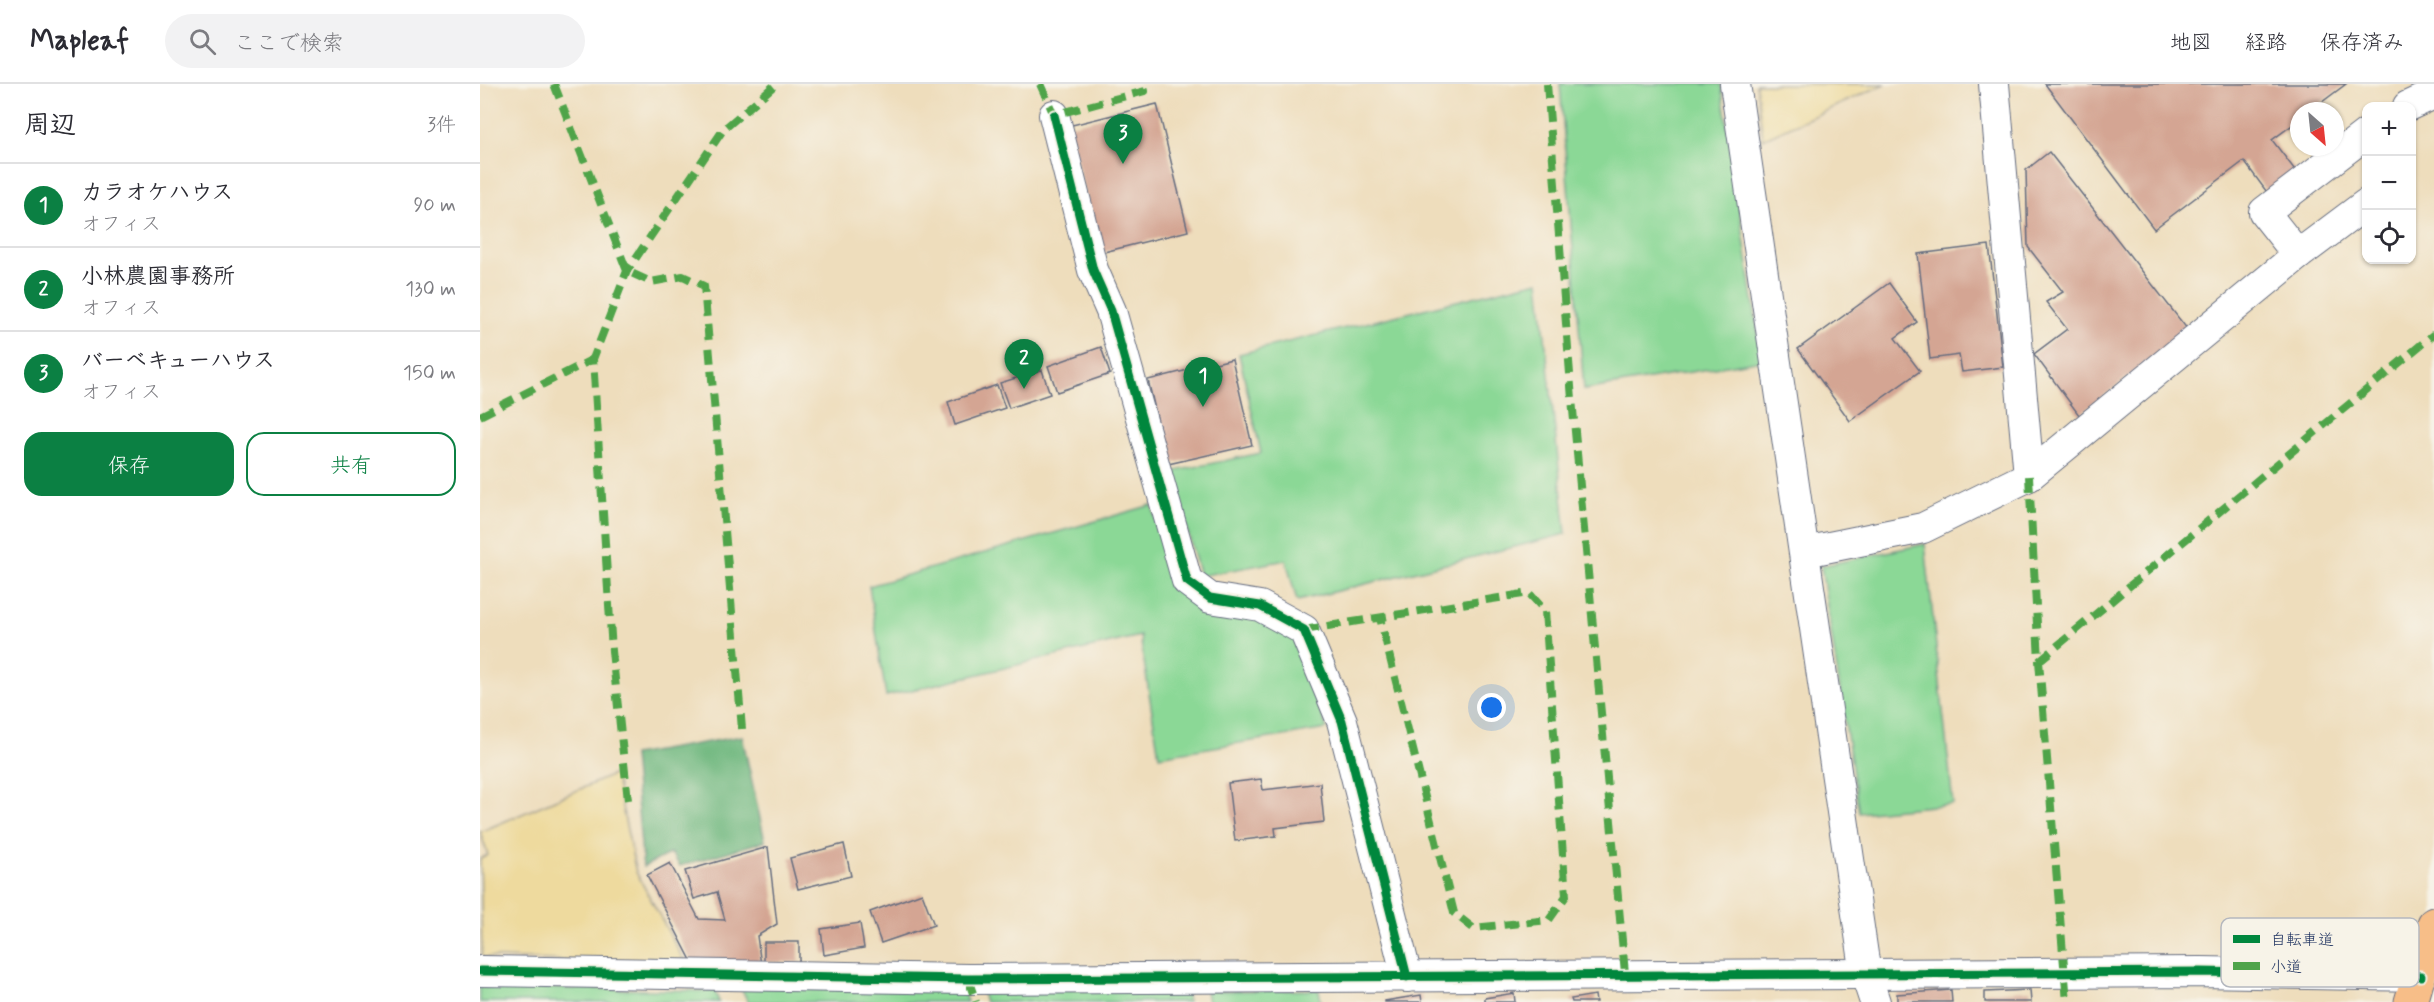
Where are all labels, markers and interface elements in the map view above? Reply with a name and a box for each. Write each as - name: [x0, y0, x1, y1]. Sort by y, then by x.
- search box: [165, 14, 585, 68]
- text: Mapleaf: [30, 23, 129, 60]
- icon: search: [186, 25, 219, 58]
- text: 地図: [2170, 29, 2212, 57]
- text: 経路: [2245, 29, 2287, 57]
- text: 保存済み: [2320, 29, 2404, 57]
- text: ここで検索: [234, 30, 344, 58]
- north arrow: [2290, 102, 2344, 156]
- map controls: [2362, 102, 2416, 264]
- button: +: [2362, 102, 2416, 156]
- text: 周辺: [24, 109, 76, 143]
- text: 3件: [427, 112, 456, 139]
- pin: 3: [1104, 115, 1142, 164]
- button: −: [2362, 156, 2416, 210]
- text: カラオケハウス: [81, 179, 233, 207]
- text: 1: [39, 192, 48, 219]
- text: 90 m: [413, 192, 456, 219]
- button: locate: [2362, 210, 2416, 264]
- text: オフィス: [81, 211, 161, 238]
- text: 小林農園事務所: [81, 263, 235, 291]
- text: 2: [39, 276, 48, 303]
- text: 130 m: [405, 276, 456, 303]
- text: オフィス: [81, 295, 161, 322]
- pin: 2: [1004, 340, 1044, 389]
- text: バーベキューハウス: [81, 347, 275, 375]
- pin: 1: [1184, 358, 1222, 407]
- text: 3: [39, 360, 48, 387]
- text: 150 m: [403, 360, 456, 387]
- text: オフィス: [81, 379, 161, 406]
- button: 保存: [24, 432, 234, 496]
- button: 共有: [246, 432, 456, 496]
- your location: [1477, 693, 1506, 722]
- legend: [2221, 918, 2419, 987]
- text: 自転車道: [2270, 930, 2334, 951]
- text: 小道: [2270, 957, 2302, 978]

